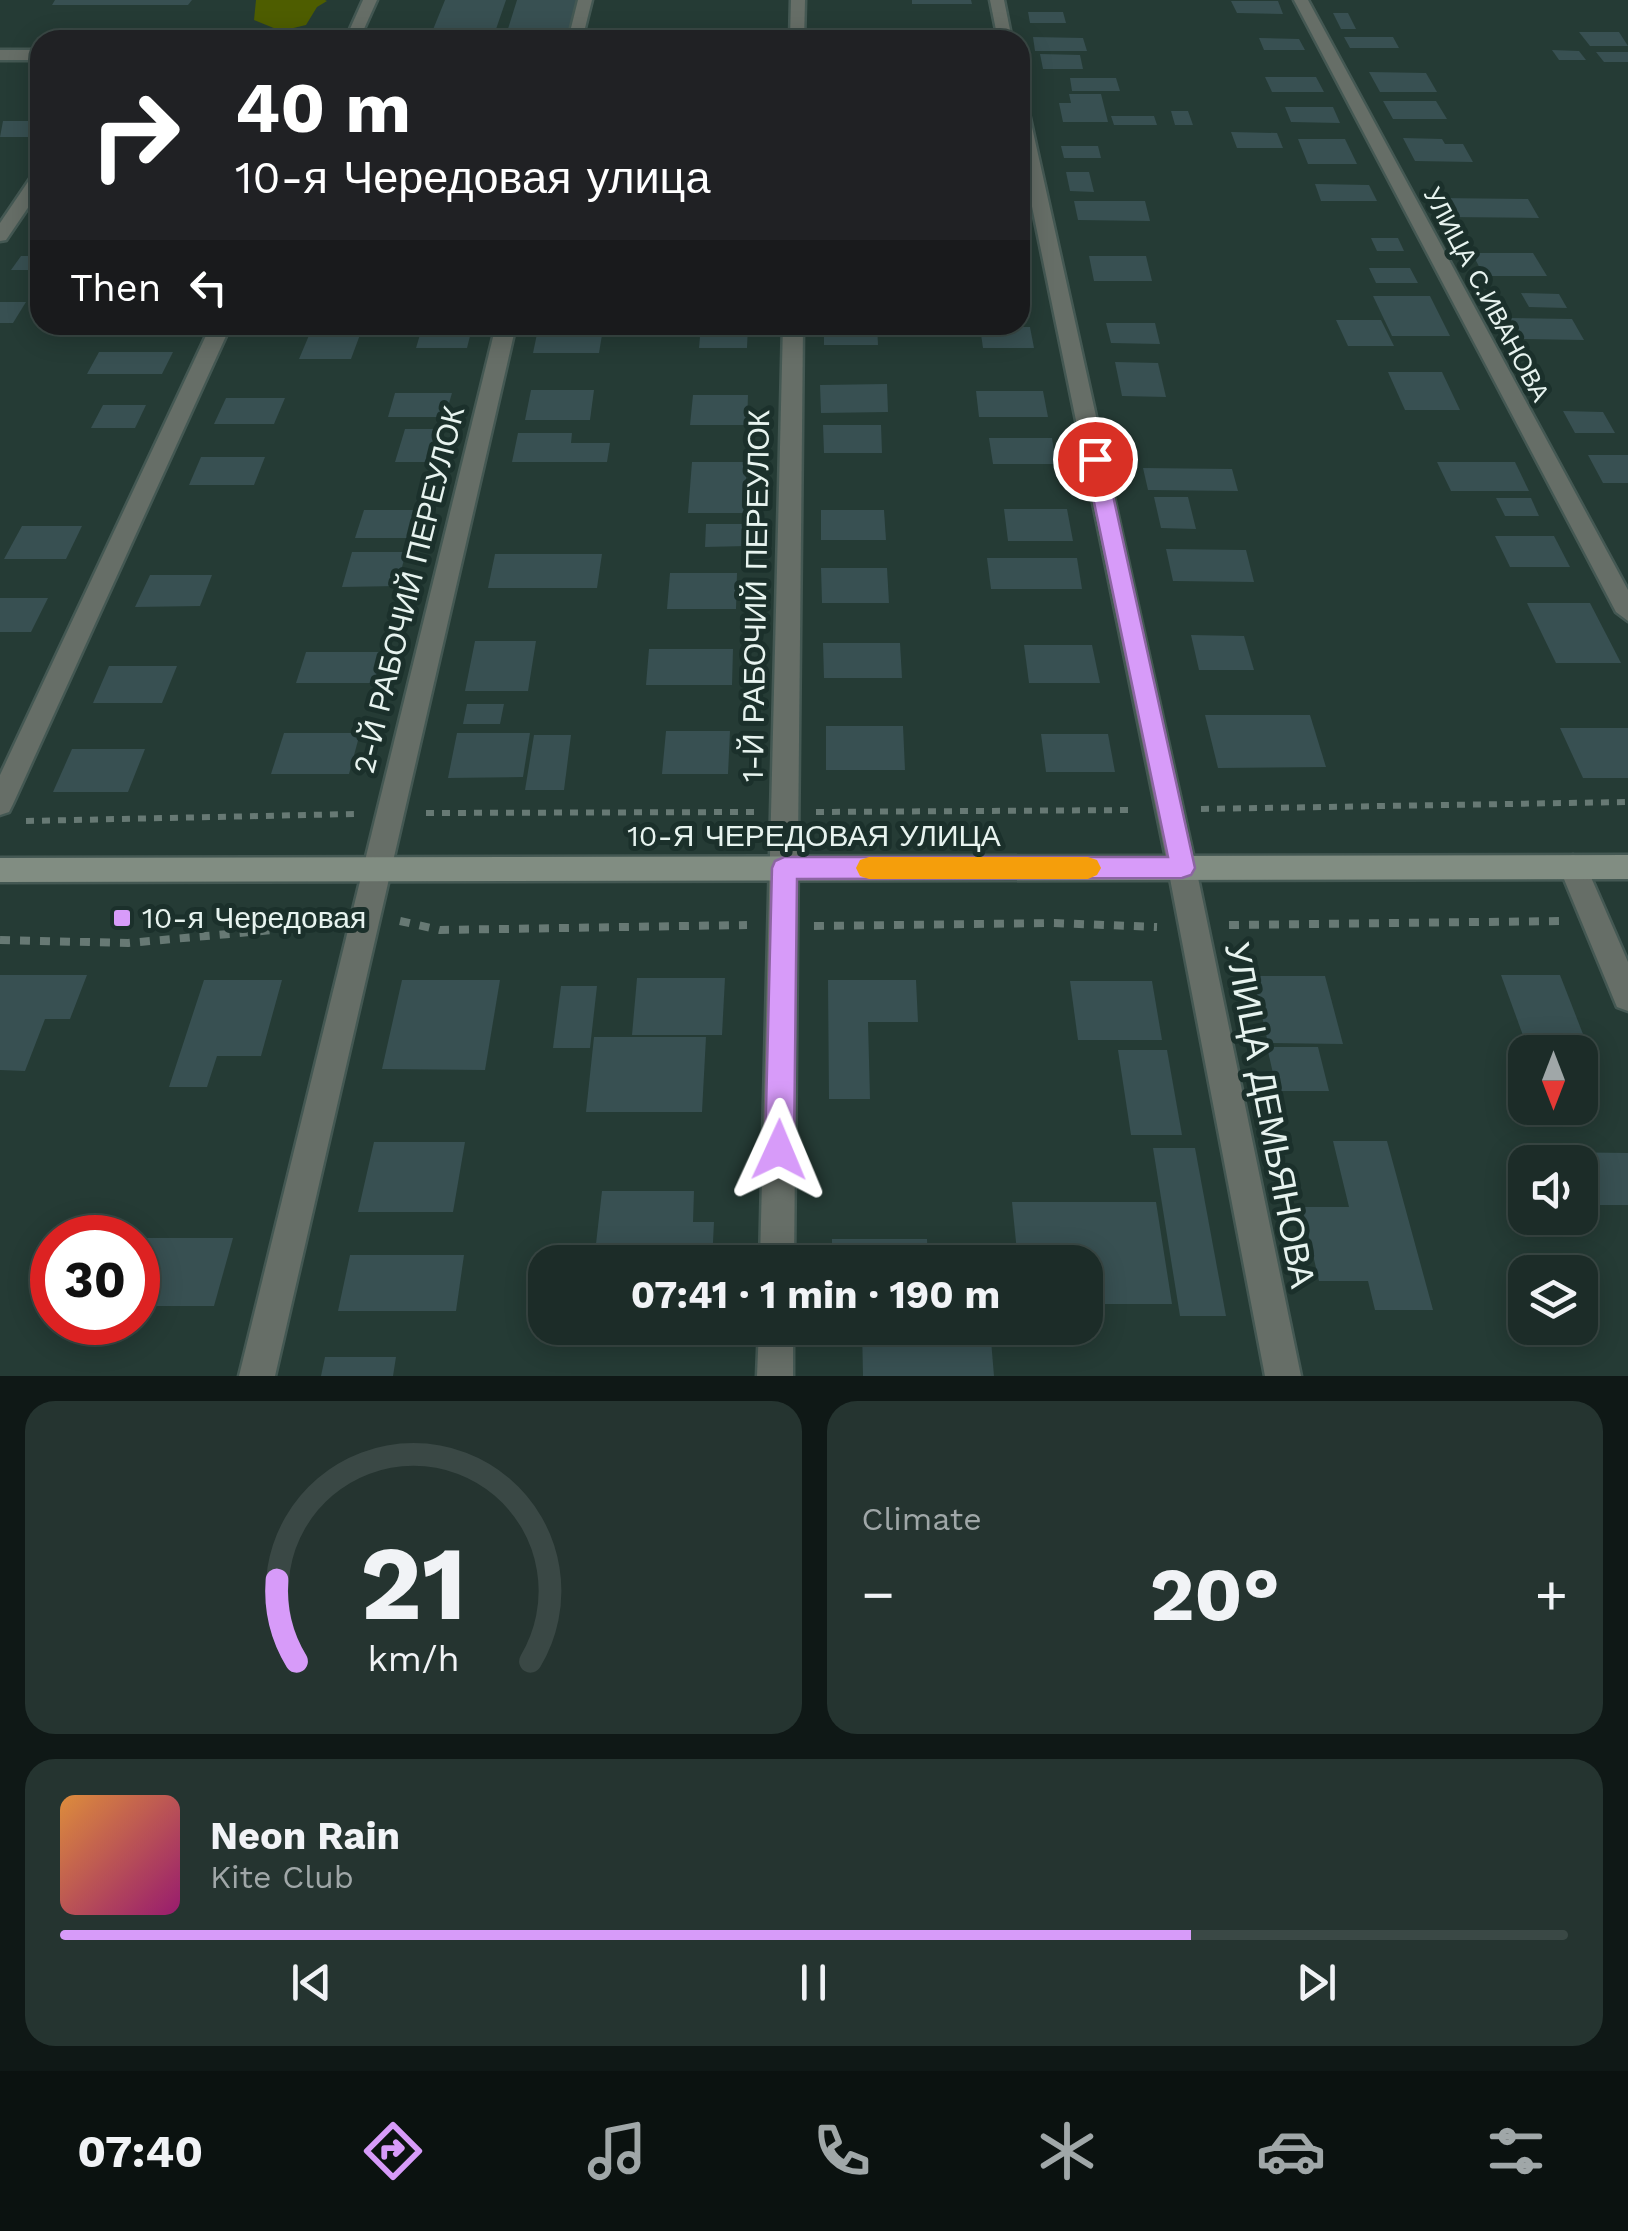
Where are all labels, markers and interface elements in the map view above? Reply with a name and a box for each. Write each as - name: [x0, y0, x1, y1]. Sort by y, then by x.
- text: 40 m: [235, 67, 411, 149]
- icon: right: [70, 70, 200, 200]
- text: 10-я Чередовая улица: [235, 151, 710, 204]
- street label: УЛИЦА С.ИВАНОВА: [1418, 182, 1555, 407]
- icon: left: [181, 260, 236, 315]
- text: Then: [70, 266, 161, 310]
- street label: 2-Й РАБОЧИЙ ПЕРЕУЛОК: [346, 402, 471, 777]
- street label: 1-Й РАБОЧИЙ ПЕРЕУЛОК: [735, 409, 776, 782]
- pin: [1053, 417, 1138, 502]
- icon: arrive: [1068, 432, 1123, 487]
- street label: 10-Я ЧЕРЕДОВАЯ УЛИЦА: [627, 818, 1001, 853]
- place label: 10-я Чередовая: [142, 900, 366, 935]
- marker: 10-я Чередовая: [111, 907, 133, 929]
- street label: УЛИЦА ДЕМЬЯНОВА: [1216, 939, 1324, 1292]
- north arrow: [1508, 1035, 1598, 1125]
- map controls: [1508, 1035, 1598, 1345]
- position arrow: [727, 1098, 831, 1202]
- button: sound: [1508, 1145, 1598, 1235]
- speed limit sign: 30: [30, 1215, 160, 1345]
- button: layers: [1508, 1255, 1598, 1345]
- text: 07:41 · 1 min · 190 m: [631, 1273, 1000, 1317]
- text: Climate: [862, 1500, 982, 1538]
- text: 21: [360, 1522, 467, 1644]
- text: 20°: [1150, 1550, 1280, 1638]
- text: −: [862, 1562, 895, 1626]
- text: +: [1535, 1562, 1568, 1626]
- text: km/h: [367, 1638, 459, 1680]
- text: Neon Rain: [210, 1814, 400, 1858]
- text: Kite Club: [210, 1858, 354, 1896]
- icon: previous: [284, 1955, 339, 2010]
- icon: pause: [786, 1955, 841, 2010]
- icon: next: [1289, 1955, 1344, 2010]
- icon: directions: [358, 2116, 428, 2186]
- icon: music: [582, 2116, 652, 2186]
- icon: phone: [807, 2116, 877, 2186]
- icon: climate: [1032, 2116, 1102, 2186]
- icon: car: [1256, 2116, 1326, 2186]
- icon: filters: [1481, 2116, 1551, 2186]
- text: 07:40: [77, 2125, 203, 2178]

